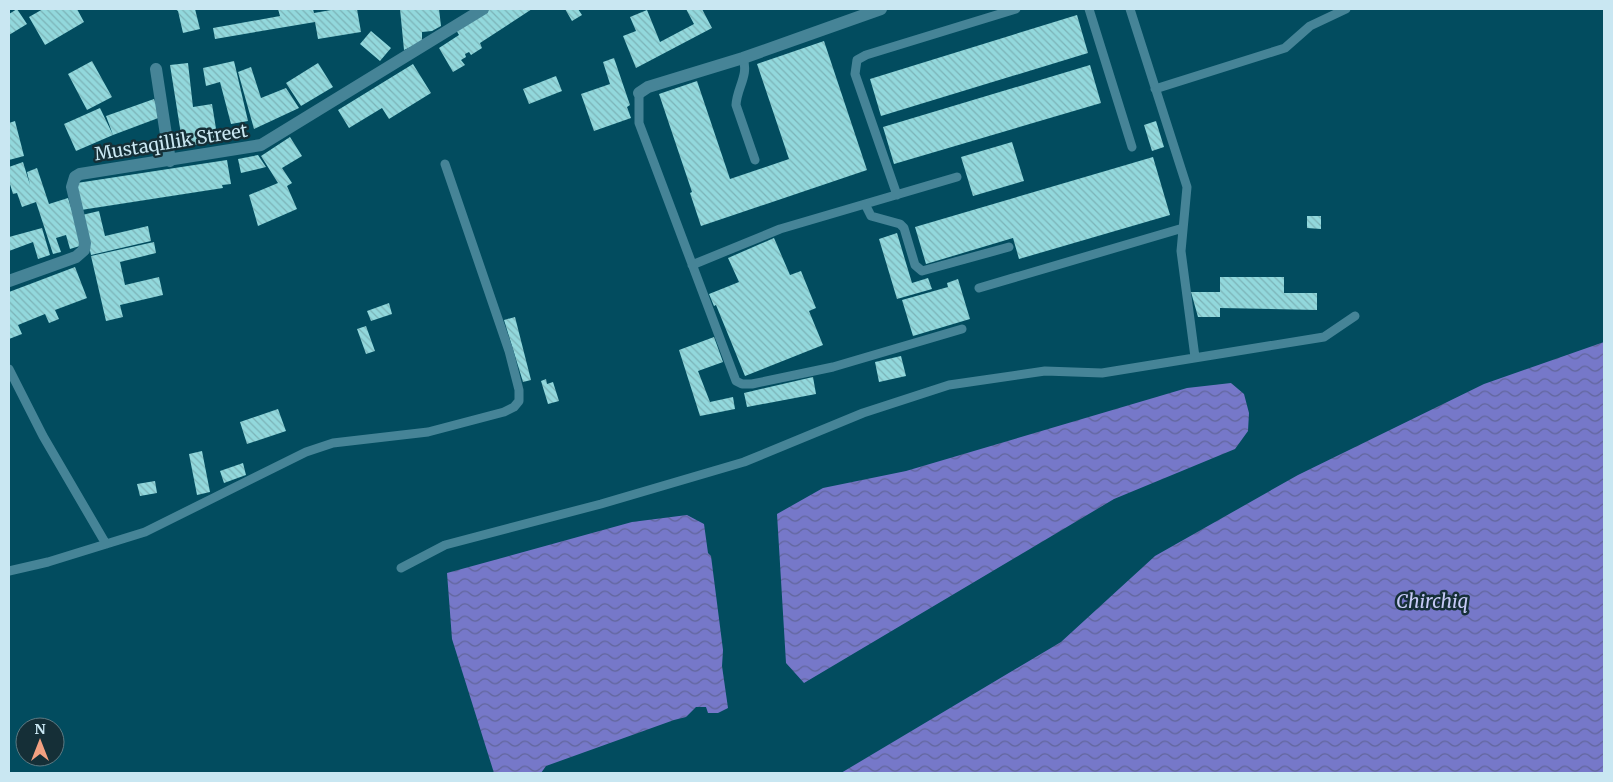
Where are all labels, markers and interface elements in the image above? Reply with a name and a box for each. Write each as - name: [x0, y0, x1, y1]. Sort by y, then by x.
- street label: Mustaqillik Street: [93, 119, 249, 165]
- water label: Chirchiq: [1396, 589, 1468, 613]
- north arrow: [15, 717, 65, 767]
- text: N: [34, 720, 46, 738]

